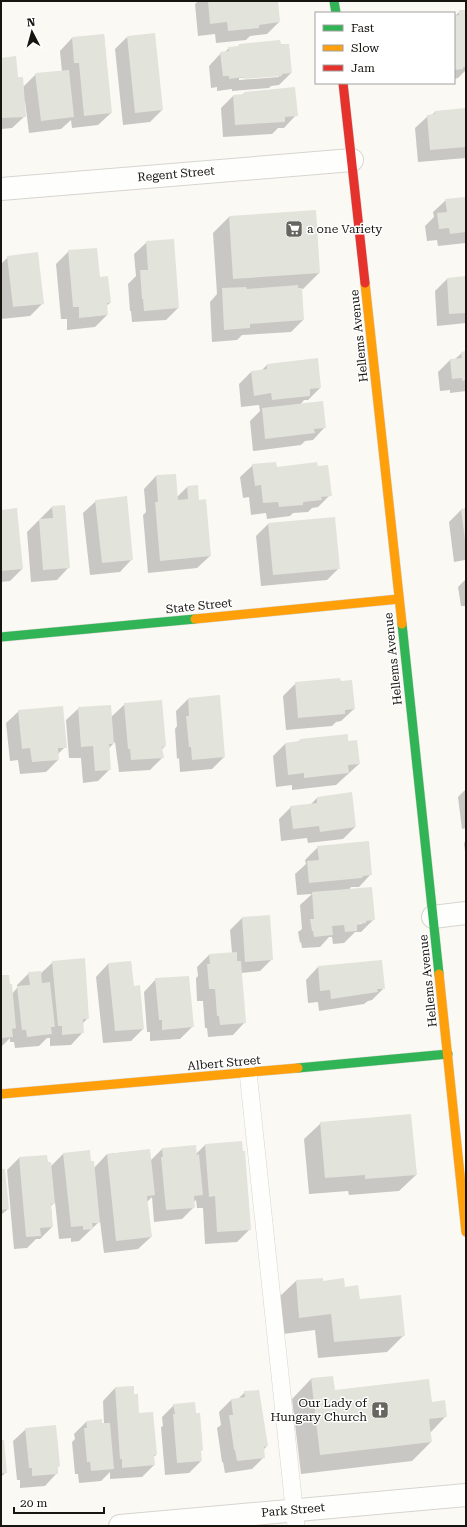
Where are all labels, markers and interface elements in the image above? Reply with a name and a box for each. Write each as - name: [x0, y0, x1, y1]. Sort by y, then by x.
- north arrow: [12, 12, 52, 52]
- legend: [315, 12, 455, 84]
- text: N: [26, 16, 36, 29]
- text: Fast: [351, 21, 375, 35]
- text: Slow: [351, 41, 379, 55]
- text: Jam: [351, 61, 375, 75]
- street label: Regent Street: [137, 164, 216, 184]
- supermarket icon: a one Variety: [284, 219, 304, 239]
- place label: a one Variety: [307, 222, 383, 236]
- street label: Hellems Avenue: [347, 289, 371, 383]
- street label: State Street: [165, 596, 233, 616]
- street label: Hellems Avenue: [381, 612, 405, 706]
- street label: Hellems Avenue: [416, 934, 440, 1028]
- street label: Albert Street: [187, 1053, 262, 1073]
- place label: Our Lady of Hungary Church: [270, 1396, 367, 1424]
- church icon: Our Lady of Hungary Church: [370, 1400, 390, 1420]
- scale bar: [14, 1489, 104, 1515]
- text: 20 m: [20, 1496, 47, 1510]
- street label: Park Street: [261, 1500, 326, 1520]

